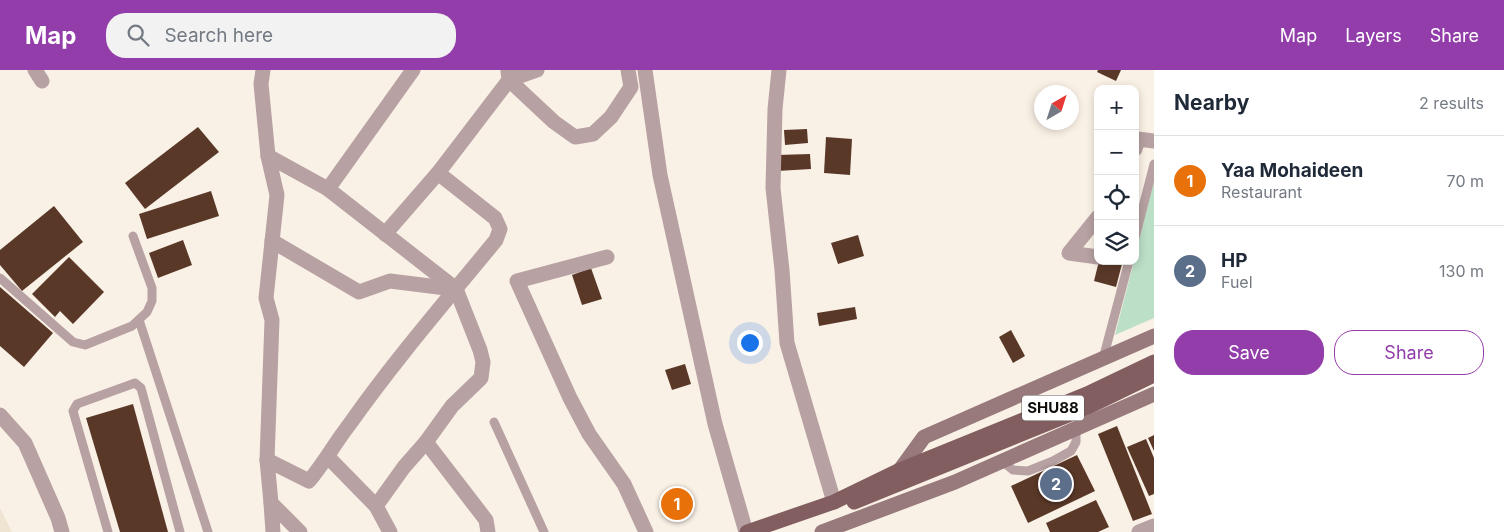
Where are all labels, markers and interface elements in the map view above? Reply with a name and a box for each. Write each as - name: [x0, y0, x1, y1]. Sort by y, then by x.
- search box: [106, 13, 456, 58]
- text: Map: [25, 21, 76, 50]
- icon: search: [124, 21, 152, 49]
- text: Search here: [164, 24, 273, 47]
- text: Map: [1280, 25, 1317, 46]
- text: Layers: [1345, 25, 1402, 46]
- text: Share: [1430, 25, 1479, 46]
- north arrow: [1034, 85, 1079, 130]
- map controls: [1094, 85, 1139, 265]
- button: +: [1094, 85, 1139, 130]
- text: Nearby: [1174, 90, 1249, 115]
- text: 2 results: [1419, 93, 1484, 113]
- button: −: [1094, 130, 1139, 175]
- text: Yaa Mohaideen: [1221, 159, 1363, 182]
- text: 1: [1187, 171, 1193, 191]
- text: 70 m: [1447, 171, 1484, 191]
- button: locate: [1094, 175, 1139, 220]
- text: Restaurant: [1221, 182, 1302, 202]
- button: layers: [1094, 220, 1139, 265]
- text: HP: [1221, 249, 1248, 272]
- text: 2: [1185, 261, 1195, 281]
- text: 130 m: [1439, 261, 1484, 281]
- text: Fuel: [1221, 272, 1253, 292]
- your location: [737, 330, 763, 356]
- button: Save: [1174, 330, 1324, 375]
- button: Share: [1334, 330, 1484, 375]
- road number: SHU88: [1022, 396, 1084, 420]
- pin: 2: [1040, 465, 1072, 503]
- pin: 1: [661, 485, 693, 523]

